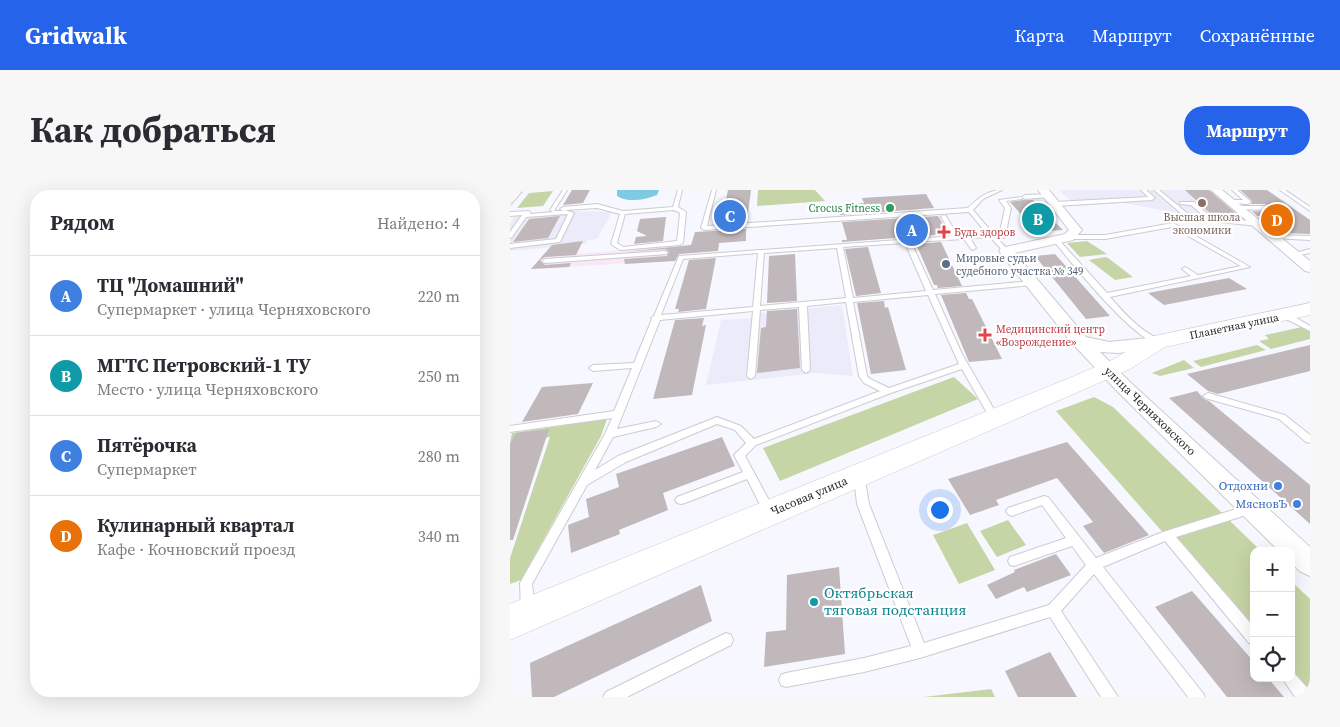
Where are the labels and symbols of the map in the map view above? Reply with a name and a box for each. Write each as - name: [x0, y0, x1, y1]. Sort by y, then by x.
- pin: C: [714, 197, 746, 235]
- marker: Высшая школа экономики: [1196, 197, 1208, 209]
- pin: B: [1022, 200, 1054, 238]
- place label: Crocus Fitness: [808, 201, 880, 216]
- pin: D: [1261, 201, 1293, 239]
- marker: Crocus Fitness: [884, 202, 896, 214]
- place label: Высшая школа экономики: [1164, 210, 1241, 238]
- pin: A: [896, 211, 928, 249]
- place label: Будь здоров: [954, 225, 1015, 240]
- marker: Будь здоров: [938, 226, 950, 238]
- place label: Мировые судьи судебного участка № 349: [956, 251, 1084, 279]
- marker: Мировые судьи судебного участка № 349: [940, 258, 952, 270]
- street label: Планетная улица: [1188, 310, 1280, 343]
- place label: Медицинский центр «Возрождение»: [996, 322, 1105, 350]
- marker: Медицинский центр «Возрождение»: [978, 328, 992, 342]
- street label: улица Черняховского: [1101, 363, 1200, 459]
- street label: Часовая улица: [768, 472, 851, 519]
- place label: Отдохни: [1219, 478, 1268, 494]
- marker: Отдохни: [1272, 480, 1284, 492]
- place label: МясновЪ: [1235, 496, 1288, 512]
- your location: [927, 497, 953, 523]
- marker: МясновЪ: [1291, 498, 1303, 510]
- place label: Октябрьская тяговая подстанция: [824, 582, 967, 620]
- marker: Октябрьская тяговая подстанция: [808, 596, 820, 608]

